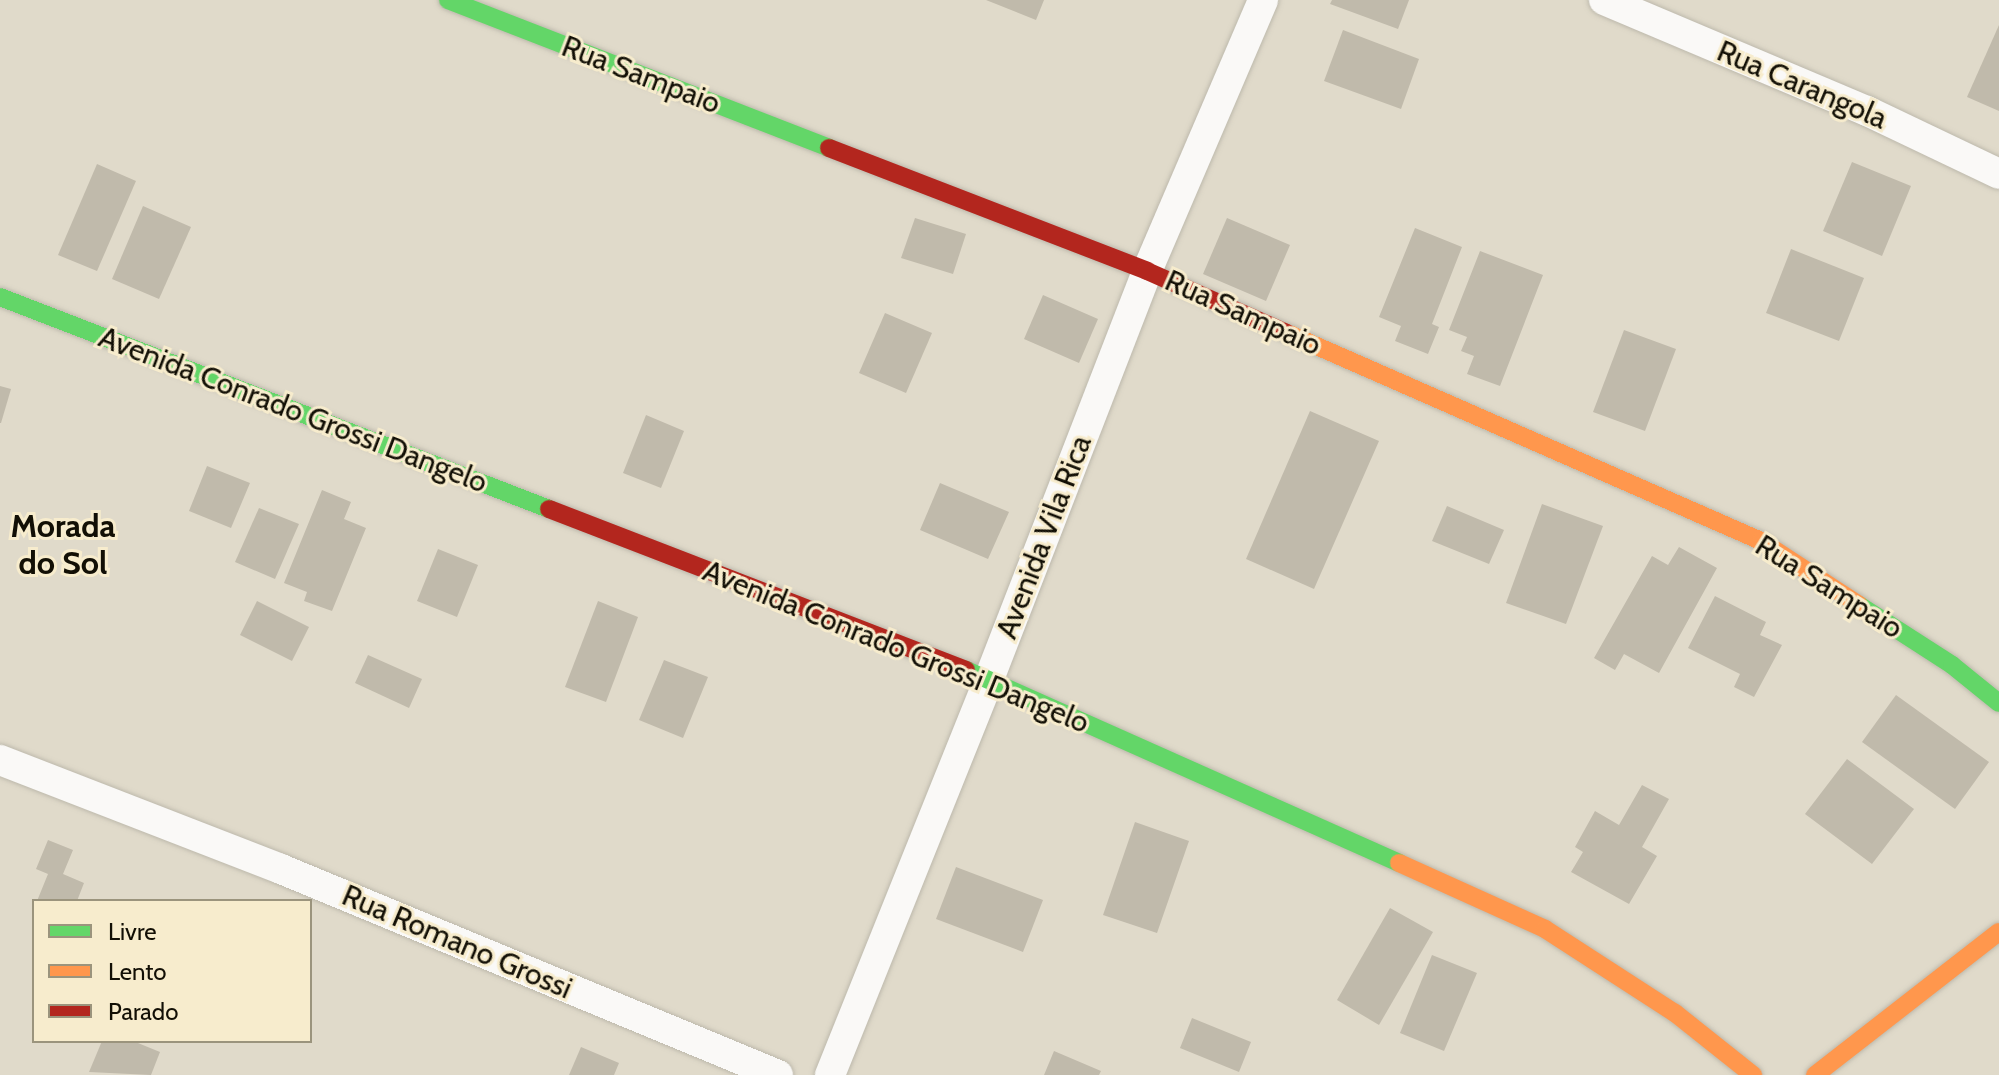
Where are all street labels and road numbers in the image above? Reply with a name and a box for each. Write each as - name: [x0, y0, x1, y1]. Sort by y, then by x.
- street label: Rua Sampaio: [557, 28, 725, 122]
- street label: Rua Carangola: [1712, 33, 1892, 137]
- street label: Rua Sampaio: [1159, 263, 1327, 363]
- street label: Avenida Conrado Grossi Dangelo: [94, 319, 492, 501]
- street label: Avenida Vila Rica: [989, 430, 1099, 644]
- street label: Rua Sampaio: [1749, 528, 1909, 646]
- street label: Avenida Conrado Grossi Dangelo: [698, 553, 1094, 741]
- street label: Rua Romano Grossi: [337, 877, 577, 1007]

